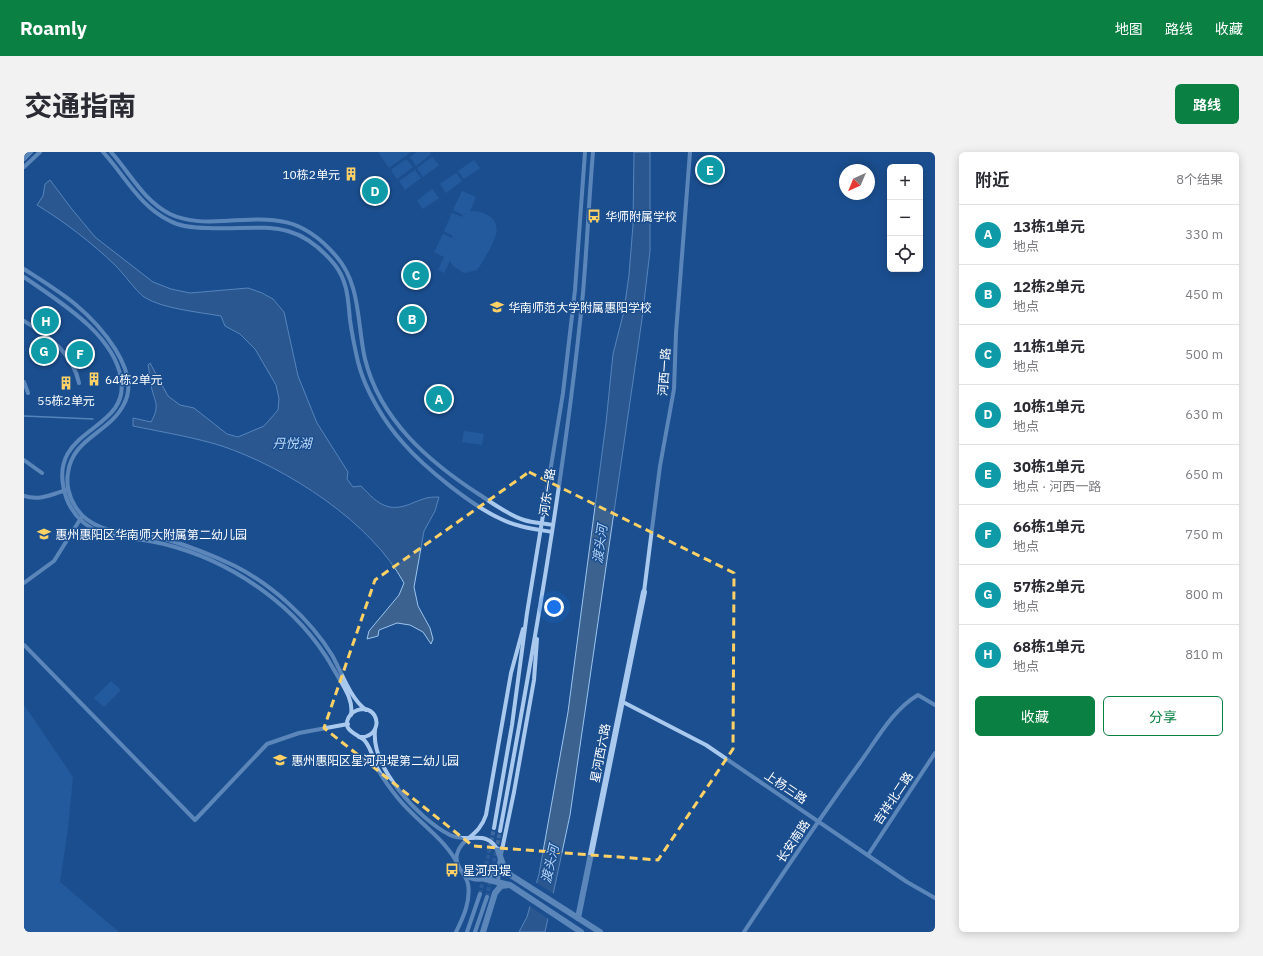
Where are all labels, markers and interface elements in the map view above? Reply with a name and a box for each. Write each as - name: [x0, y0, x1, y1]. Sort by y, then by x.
- text: Roamly: [20, 16, 87, 40]
- text: 地图: [1115, 20, 1143, 38]
- text: 路线: [1165, 20, 1193, 38]
- text: 收藏: [1215, 20, 1243, 38]
- button: 路线: [1175, 84, 1239, 124]
- text: 交通指南: [24, 87, 136, 124]
- pin: E: [697, 155, 723, 185]
- north arrow: [839, 164, 875, 200]
- map controls: [887, 164, 923, 272]
- button: +: [887, 164, 923, 200]
- building icon: 10栋2单元: [343, 166, 359, 182]
- place label: 10栋2单元: [282, 167, 340, 182]
- text: 附近: [975, 169, 1009, 191]
- text: 8个结果: [1176, 171, 1223, 188]
- pin: D: [362, 176, 388, 206]
- button: −: [887, 200, 923, 236]
- bus stop icon: 华师附属学校: [586, 208, 602, 224]
- place label: 华师附属学校: [605, 209, 677, 224]
- text: 13栋1单元: [1013, 217, 1085, 236]
- text: A: [984, 226, 992, 243]
- text: 330 m: [1185, 226, 1223, 243]
- button: locate: [887, 236, 923, 272]
- text: 地点: [1013, 238, 1039, 255]
- pin: C: [403, 260, 429, 290]
- text: 12栋2单元: [1013, 277, 1085, 296]
- text: B: [984, 286, 992, 303]
- text: 450 m: [1185, 286, 1223, 303]
- text: 地点: [1013, 298, 1039, 315]
- school or university icon: 华南师范大学附属惠阳学校: [489, 299, 505, 315]
- place label: 华南师范大学附属惠阳学校: [508, 300, 652, 315]
- pin: B: [399, 304, 425, 334]
- pin: H: [33, 306, 59, 336]
- pin: G: [31, 336, 57, 366]
- text: 11栋1单元: [1013, 337, 1085, 356]
- pin: F: [67, 339, 93, 369]
- text: C: [984, 346, 992, 363]
- text: 500 m: [1185, 346, 1223, 363]
- street label: 河西一路: [655, 348, 673, 396]
- text: 地点: [1013, 358, 1039, 375]
- building icon: 64栋2单元: [86, 371, 102, 387]
- place label: 64栋2单元: [105, 372, 163, 387]
- building icon: 55栋2单元: [58, 375, 74, 391]
- pin: A: [426, 384, 452, 414]
- place label: 55栋2单元: [37, 393, 95, 408]
- text: 10栋1单元: [1013, 397, 1085, 416]
- text: D: [983, 406, 993, 423]
- text: 630 m: [1185, 406, 1223, 423]
- text: 地点: [1013, 418, 1039, 435]
- water label: 丹悦湖: [272, 435, 313, 452]
- text: 30栋1单元: [1013, 457, 1085, 476]
- text: E: [984, 466, 992, 483]
- text: 650 m: [1185, 466, 1223, 483]
- street label: 河东一路: [536, 467, 558, 517]
- text: 地点 · 河西一路: [1013, 478, 1101, 495]
- text: 66栋1单元: [1013, 517, 1085, 536]
- water label: 渡头河: [589, 521, 612, 565]
- school or university icon: 惠州惠阳区华南师大附属第二幼儿园: [36, 526, 52, 542]
- text: F: [984, 526, 992, 543]
- text: 750 m: [1185, 526, 1223, 543]
- place label: 惠州惠阳区华南师大附属第二幼儿园: [55, 527, 247, 542]
- text: 地点: [1013, 538, 1039, 555]
- text: 57栋2单元: [1013, 577, 1085, 596]
- text: G: [983, 586, 993, 603]
- text: 800 m: [1185, 586, 1223, 603]
- your location: [544, 597, 564, 617]
- text: 地点: [1013, 598, 1039, 615]
- text: 68栋1单元: [1013, 637, 1085, 656]
- text: H: [983, 646, 993, 663]
- text: 810 m: [1185, 646, 1223, 663]
- text: 地点: [1013, 658, 1039, 675]
- button: 收藏: [975, 696, 1095, 736]
- button: 分享: [1103, 696, 1223, 736]
- street label: 星河西六路: [587, 722, 613, 784]
- school or university icon: 惠州惠阳区星河丹堤第二幼儿园: [272, 752, 288, 768]
- place label: 惠州惠阳区星河丹堤第二幼儿园: [291, 753, 459, 768]
- street label: 上杨三路: [762, 767, 810, 807]
- street label: 吉祥北二路: [870, 769, 916, 827]
- street label: 长安南路: [773, 817, 813, 865]
- water label: 渡头河: [537, 840, 563, 885]
- bus stop icon: 星河丹堤: [444, 862, 460, 878]
- place label: 星河丹堤: [463, 863, 511, 878]

